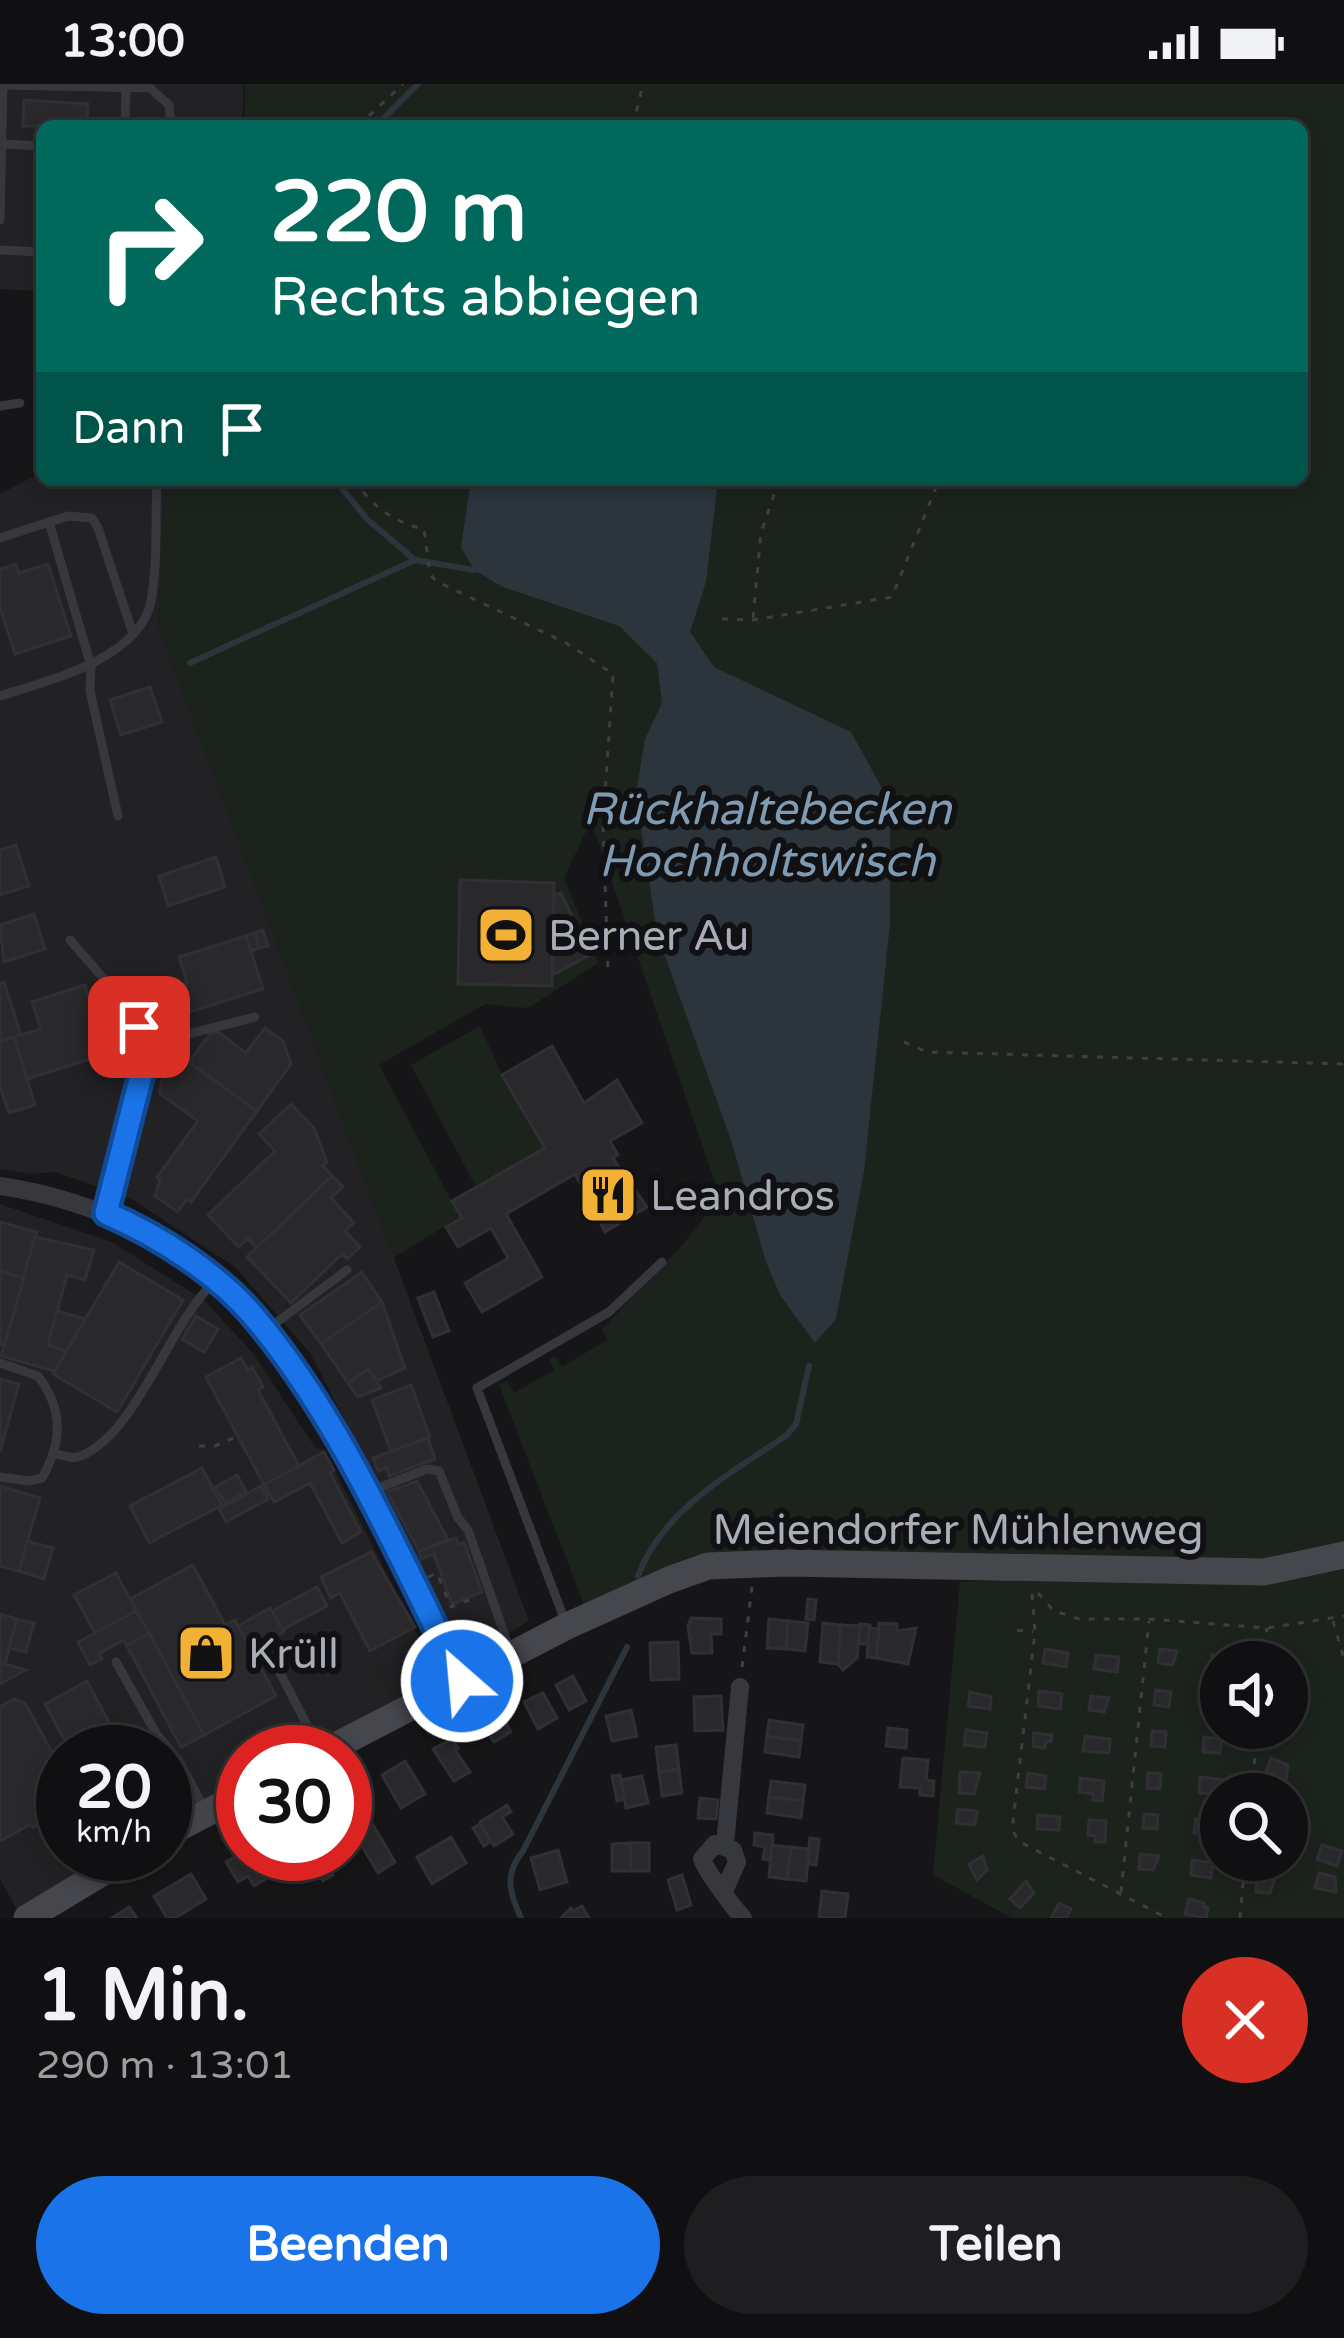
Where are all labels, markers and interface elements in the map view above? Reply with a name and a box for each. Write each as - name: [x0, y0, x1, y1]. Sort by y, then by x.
- text: 13:00: [60, 15, 185, 69]
- text: 220 m: [270, 163, 527, 264]
- icon: right: [72, 168, 228, 324]
- text: Rechts abbiegen: [270, 265, 701, 330]
- icon: arrive: [209, 396, 275, 462]
- text: Dann: [72, 402, 185, 456]
- water label: Rückhaltebecken Hochholtswisch: [582, 783, 953, 889]
- sports icon: Berner Au: [475, 904, 537, 966]
- place label: Berner Au: [548, 911, 749, 962]
- pin: [88, 976, 190, 1078]
- icon: arrive: [106, 994, 172, 1060]
- restaurant icon: Leandros: [577, 1164, 639, 1226]
- place label: Leandros: [650, 1171, 835, 1222]
- street label: Meiendorfer Mühlenweg: [712, 1505, 1204, 1556]
- position arrow: [399, 1618, 525, 1744]
- shop icon: Krüll: [175, 1622, 237, 1684]
- place label: Krüll: [248, 1629, 339, 1680]
- map controls: [1200, 1641, 1308, 1881]
- button: sound: [1200, 1641, 1308, 1749]
- speed limit sign: 30: [216, 1725, 372, 1881]
- text: 20: [76, 1752, 152, 1824]
- button: search: [1200, 1773, 1308, 1881]
- text: km/h: [76, 1814, 152, 1851]
- text: 1 Min.: [36, 1953, 249, 2040]
- button: close: [1182, 1957, 1308, 2083]
- text: 290 m · 13:01: [36, 2042, 294, 2089]
- button: Beenden: [36, 2176, 660, 2314]
- button: Teilen: [684, 2176, 1308, 2314]

